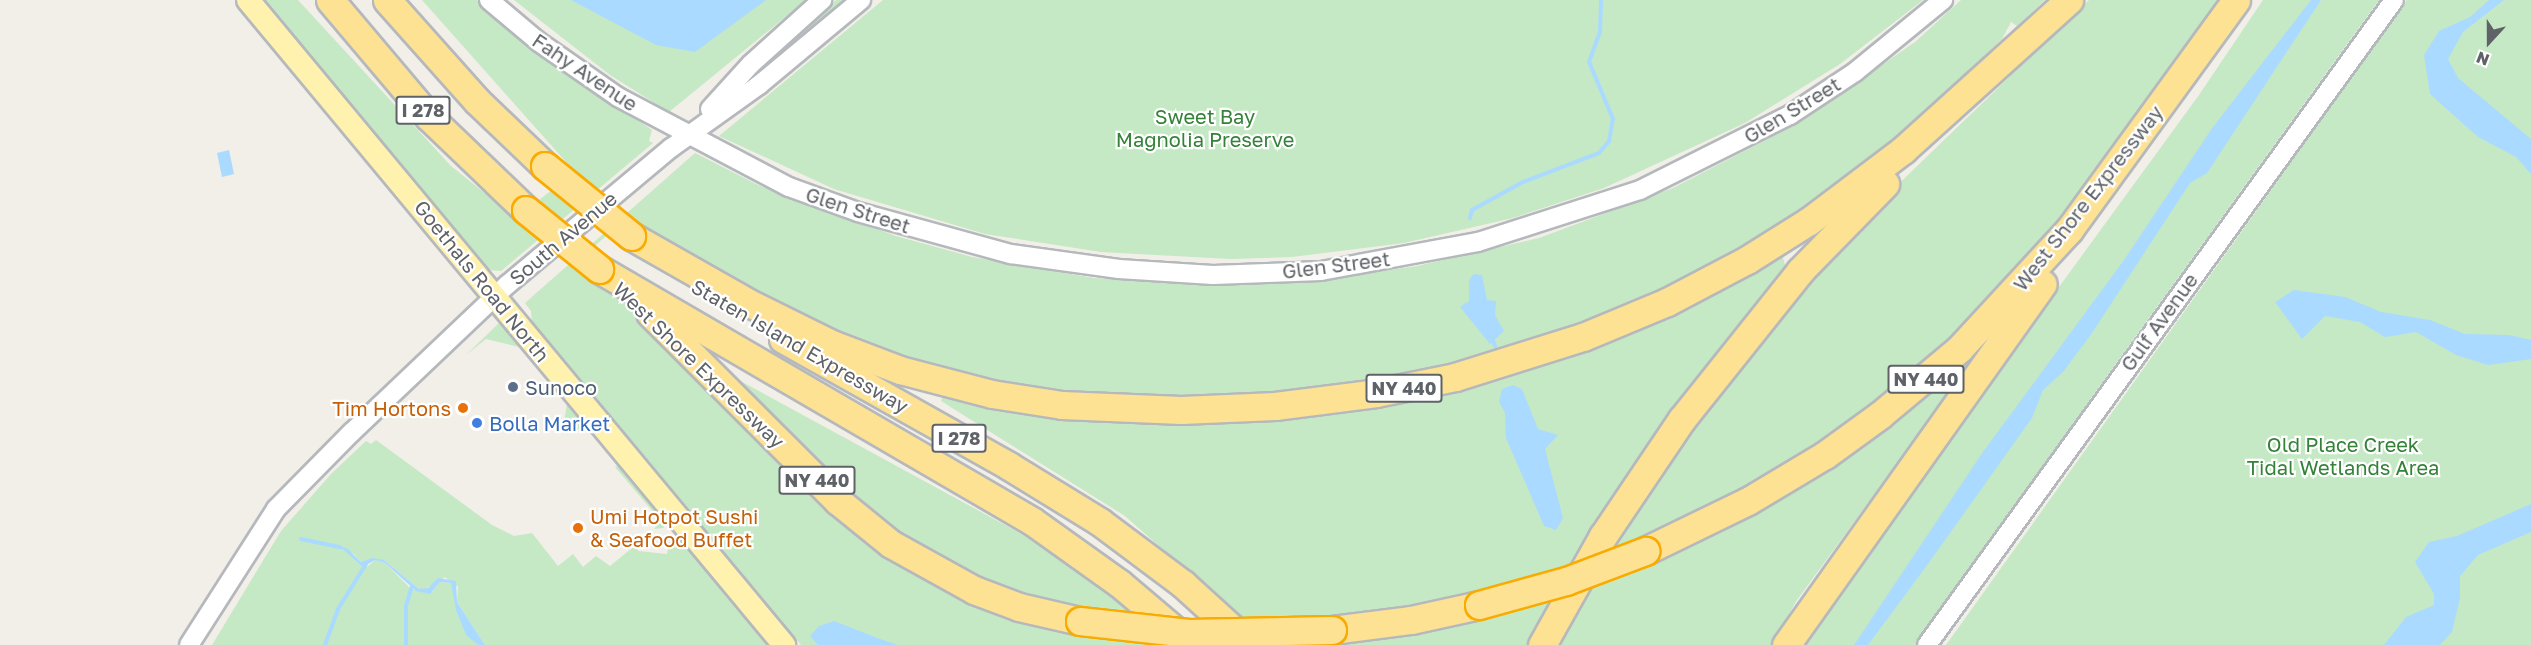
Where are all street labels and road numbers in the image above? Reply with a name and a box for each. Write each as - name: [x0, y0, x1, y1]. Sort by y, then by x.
- street label: Fahy Avenue: [528, 28, 642, 116]
- street label: Glen Street: [1739, 72, 1845, 148]
- road number: I 278: [394, 95, 452, 125]
- street label: West Shore Expressway: [2008, 101, 2168, 295]
- street label: Glen Street: [803, 182, 913, 238]
- street label: South Avenue: [504, 186, 622, 290]
- street label: Goethals Road North: [409, 195, 555, 367]
- street label: Glen Street: [1281, 246, 1391, 284]
- street label: Gulf Avenue: [2115, 268, 2203, 376]
- street label: Staten Island Expressway: [687, 274, 913, 418]
- street label: West Shore Expressway: [608, 277, 790, 453]
- road number: NY 440: [1887, 364, 1965, 394]
- road number: NY 440: [1365, 373, 1443, 403]
- road number: I 278: [930, 423, 988, 453]
- road number: NY 440: [778, 465, 856, 495]

